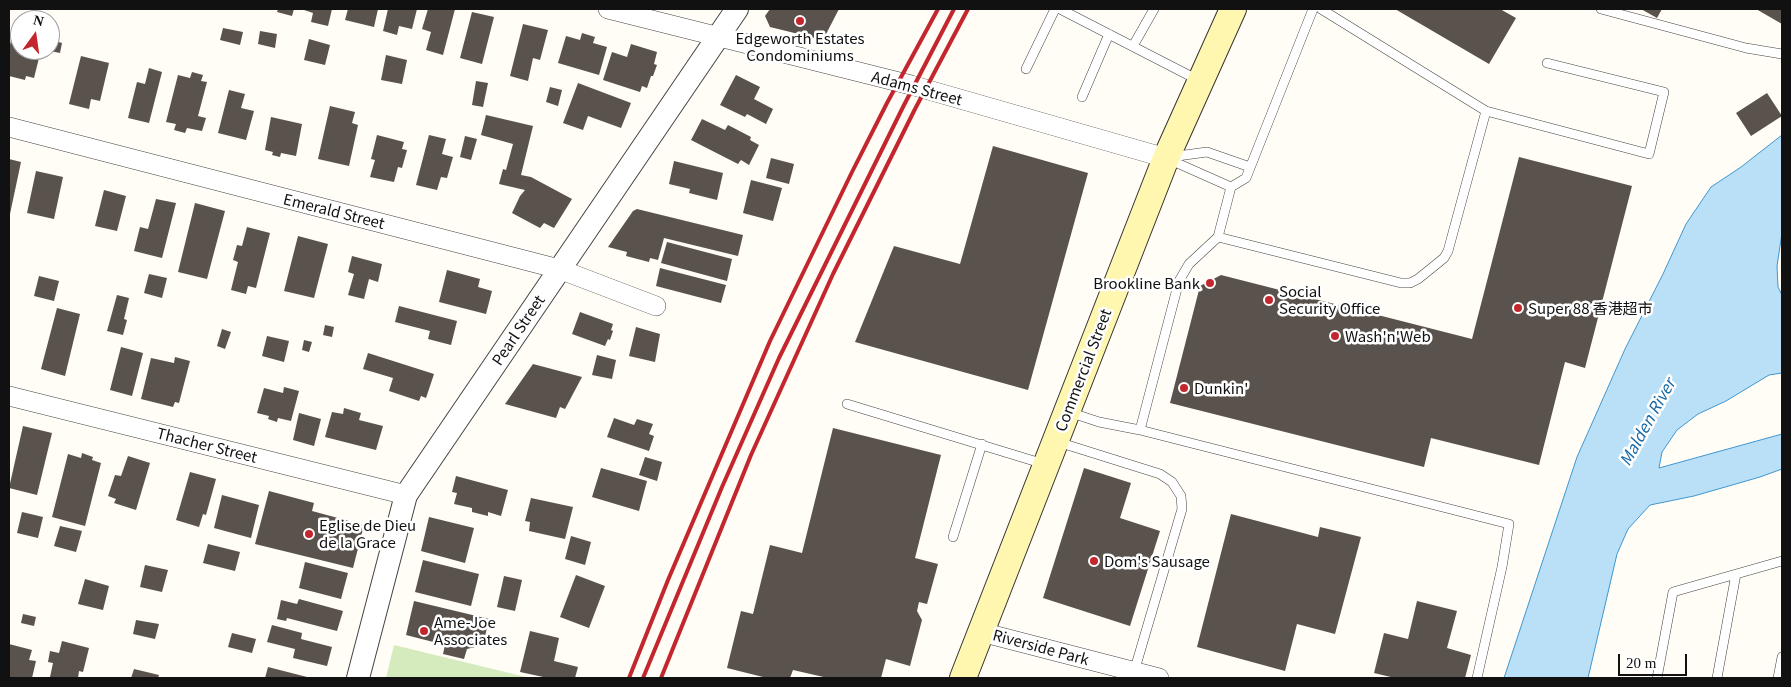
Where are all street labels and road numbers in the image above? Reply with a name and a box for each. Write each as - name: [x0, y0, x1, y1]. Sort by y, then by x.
- street label: Adams Street: [870, 67, 964, 109]
- street label: Emerald Street: [282, 190, 386, 232]
- street label: Pearl Street: [488, 291, 548, 369]
- street label: Commercial Street: [1051, 306, 1115, 434]
- street label: Thacher Street: [155, 424, 259, 466]
- street label: Riverside Park: [991, 626, 1091, 668]

